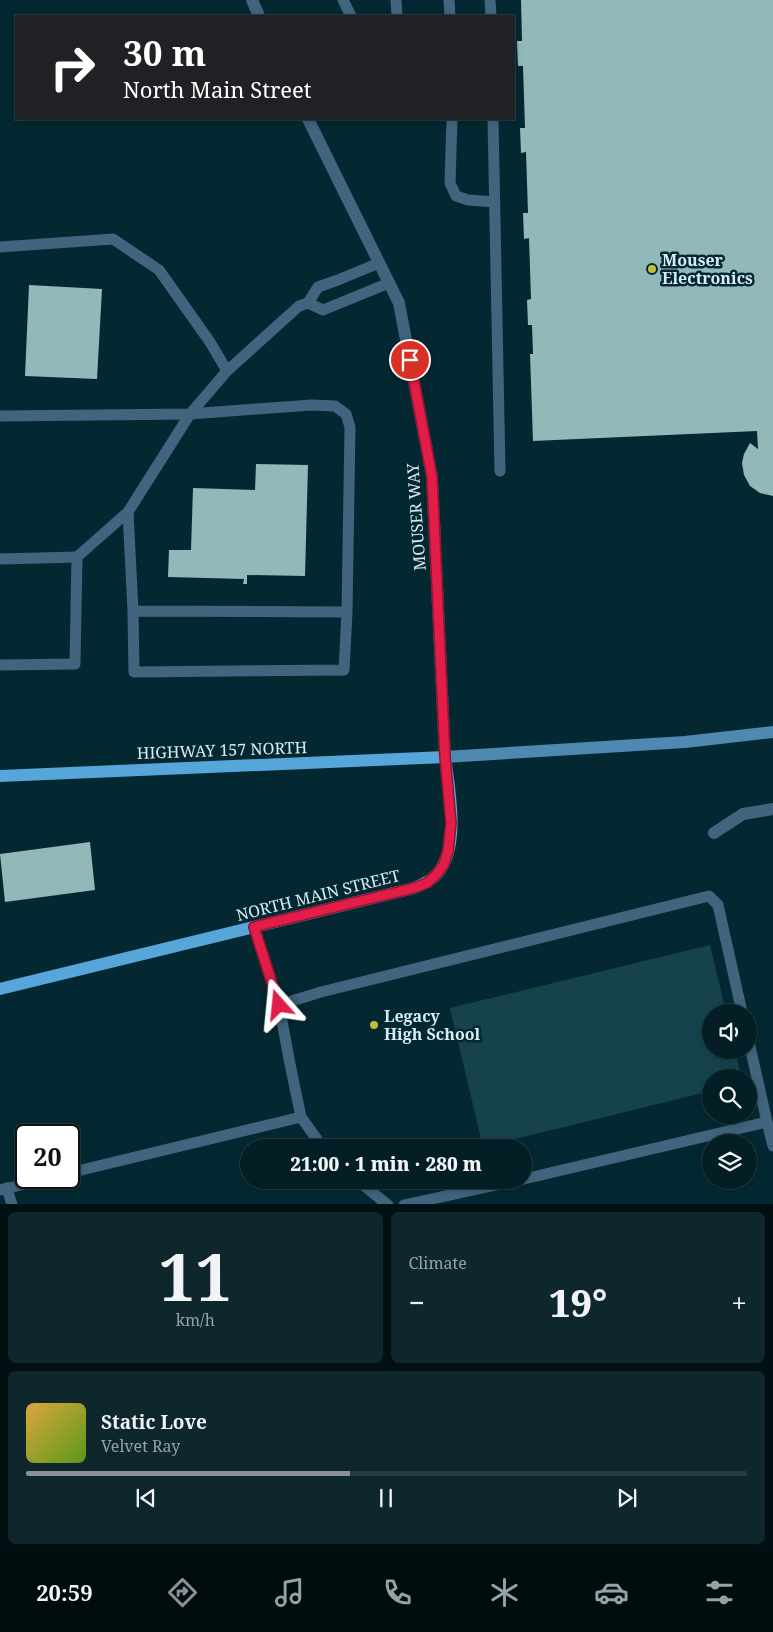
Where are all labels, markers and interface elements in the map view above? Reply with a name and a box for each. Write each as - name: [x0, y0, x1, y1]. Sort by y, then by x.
- text: 30 m: [123, 29, 206, 76]
- icon: right: [40, 35, 105, 100]
- text: North Main Street: [123, 74, 312, 104]
- place label: Mouser Electronics: [662, 249, 753, 289]
- marker: Mouser Electronics: [646, 263, 658, 275]
- pin: [389, 339, 431, 381]
- icon: arrive: [396, 346, 424, 374]
- street label: MOUSER WAY: [401, 462, 431, 571]
- street label: HIGHWAY 157 NORTH: [136, 736, 308, 764]
- street label: NORTH MAIN STREET: [234, 864, 402, 926]
- position arrow: [252, 978, 304, 1030]
- map controls: [702, 1004, 757, 1189]
- button: sound: [702, 1004, 757, 1059]
- place label: Legacy High School: [384, 1005, 481, 1045]
- marker: Legacy High School: [368, 1019, 380, 1031]
- button: search: [702, 1069, 757, 1124]
- speed limit sign: 20: [15, 1124, 80, 1189]
- button: layers: [702, 1134, 757, 1189]
- text: 21:00 · 1 min · 280 m: [290, 1151, 482, 1177]
- text: 11: [159, 1232, 232, 1320]
- text: Climate: [409, 1252, 467, 1274]
- text: 19°: [549, 1276, 607, 1328]
- text: −: [409, 1283, 425, 1321]
- text: +: [731, 1283, 747, 1321]
- text: km/h: [176, 1309, 215, 1331]
- text: Static Love: [101, 1409, 207, 1435]
- text: Velvet Ray: [101, 1435, 180, 1457]
- icon: previous: [132, 1484, 160, 1512]
- icon: pause: [372, 1484, 400, 1512]
- icon: next: [613, 1484, 641, 1512]
- icon: directions: [165, 1575, 200, 1610]
- icon: music: [272, 1575, 307, 1610]
- icon: phone: [380, 1575, 415, 1610]
- icon: climate: [487, 1575, 522, 1610]
- icon: car: [594, 1575, 629, 1610]
- icon: filters: [702, 1575, 737, 1610]
- text: 20:59: [36, 1577, 93, 1607]

